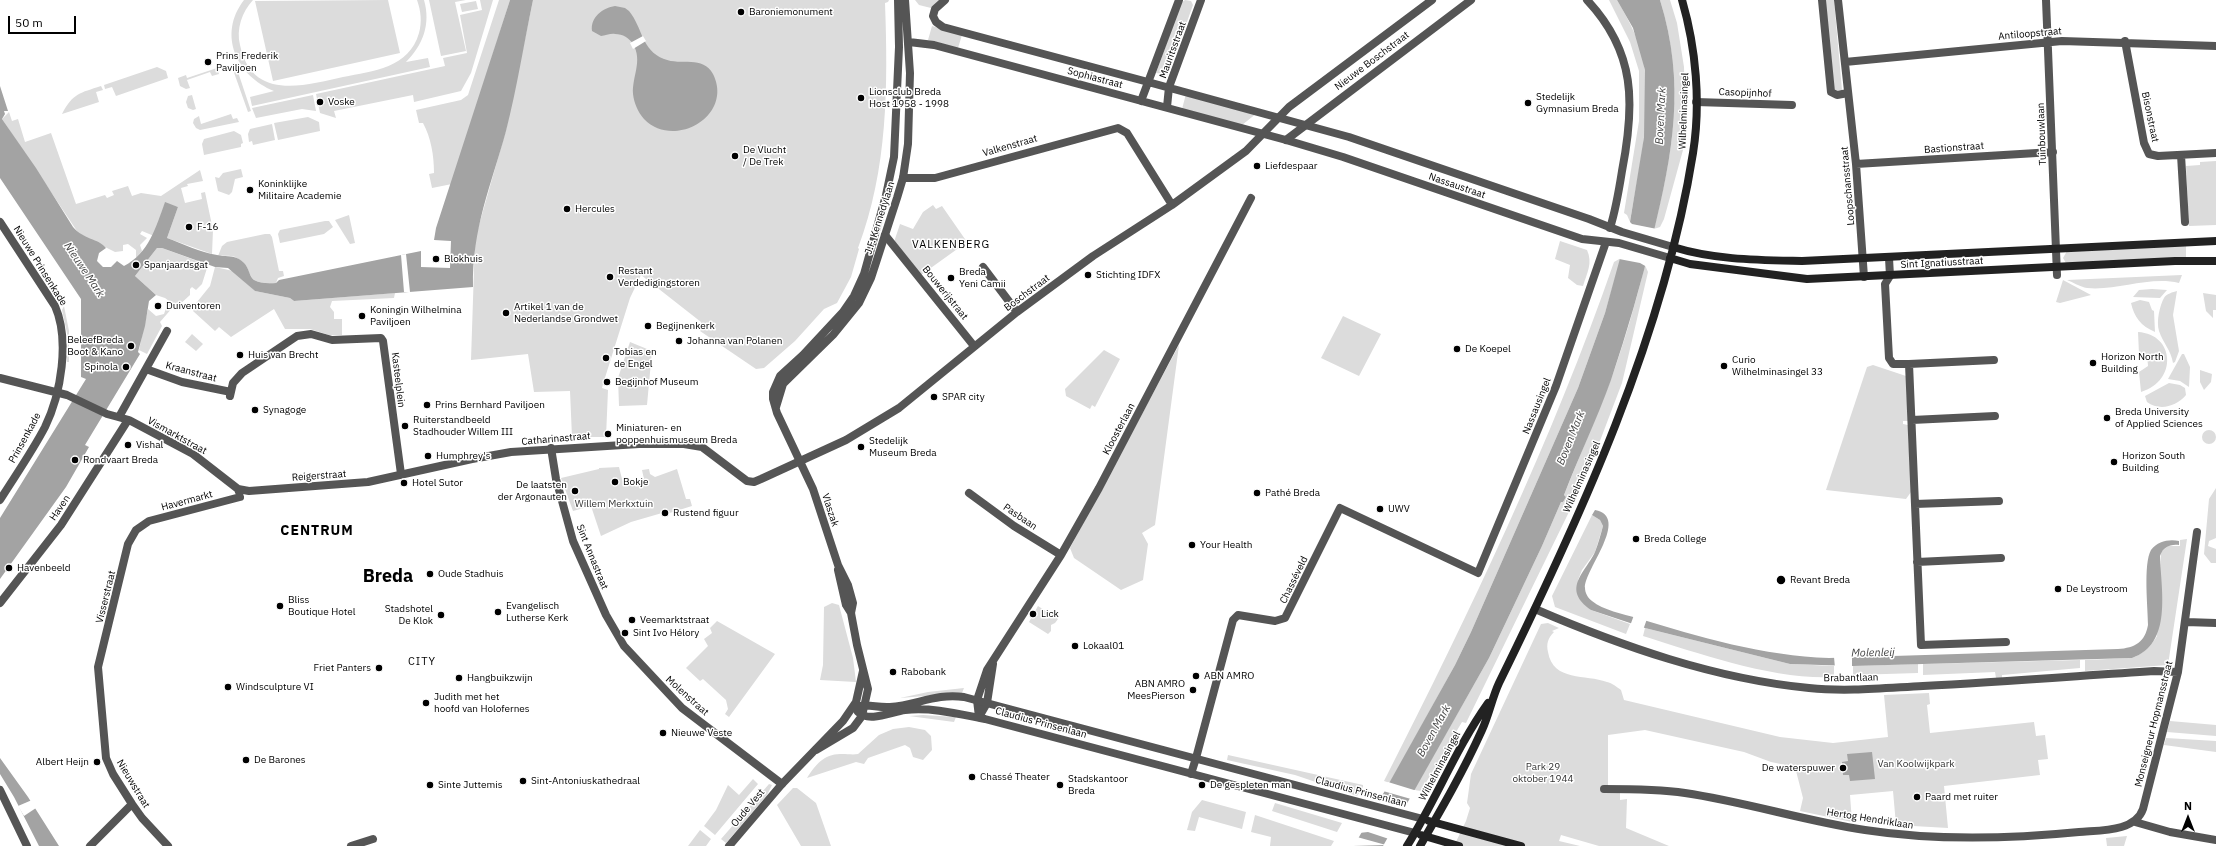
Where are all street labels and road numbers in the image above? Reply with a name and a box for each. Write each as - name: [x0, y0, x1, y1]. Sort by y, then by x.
- street label: Mauritsstraat: [1157, 20, 1189, 80]
- street label: Antiloopstraat: [1998, 25, 2062, 43]
- street label: Nieuwe Boschstraat: [1332, 29, 1412, 93]
- street label: Sophiastraat: [1066, 65, 1124, 91]
- street label: Wilhelminasingel: [1677, 72, 1691, 150]
- street label: Casopijnhof: [1718, 86, 1772, 100]
- street label: Bisonstraat: [2139, 91, 2161, 143]
- street label: Tuinbouwlaan: [2035, 102, 2049, 166]
- street label: Valkenstraat: [981, 132, 1039, 160]
- street label: Bastionstraat: [1924, 140, 1984, 156]
- street label: Loopschansstraat: [1839, 146, 1857, 226]
- street label: Nassaustraat: [1427, 171, 1487, 201]
- street label: J.F. Kennedylaan: [863, 180, 897, 256]
- street label: Nieuwe Prinsenkade: [11, 224, 69, 308]
- street label: Sint Ignatiusstraat: [1900, 255, 1984, 271]
- street label: Bouwerijstraat: [920, 264, 970, 322]
- street label: Boschstraat: [1002, 272, 1052, 314]
- street label: Kasteelplein: [389, 352, 407, 408]
- street label: Kraanstraat: [164, 359, 218, 385]
- street label: Nassausingel: [1520, 376, 1554, 436]
- street label: Kloosterlaan: [1100, 401, 1138, 457]
- street label: Prinsenkade: [6, 411, 44, 465]
- street label: Vismarktstraat: [145, 415, 209, 457]
- street label: Catharinastraat: [521, 430, 591, 448]
- street label: Wilhelminasingel: [1561, 440, 1603, 514]
- street label: Reigerstraat: [291, 468, 347, 484]
- street label: Havermarkt: [160, 488, 214, 514]
- street label: Vlaszak: [819, 492, 841, 528]
- street label: Haven: [47, 493, 73, 523]
- street label: Pasbaan: [1001, 501, 1039, 533]
- street label: Sint Annastraat: [573, 523, 611, 591]
- street label: Chasséveld: [1277, 554, 1311, 606]
- street label: Visserstraat: [94, 570, 118, 624]
- street label: Monseigneur Hopmansstraat: [2133, 660, 2175, 788]
- street label: Brabantlaan: [1823, 672, 1879, 684]
- street label: Molenstraat: [663, 674, 711, 718]
- street label: Claudius Prinsenlaan: [994, 705, 1088, 741]
- street label: Wilhelminasingel: [1417, 729, 1463, 803]
- street label: Nieuwstraat: [114, 758, 152, 810]
- street label: Claudius Prinsenlaan: [1314, 774, 1408, 810]
- street label: Oude Vest: [729, 787, 767, 829]
- street label: Hertog Hendriklaan: [1826, 806, 1914, 832]

